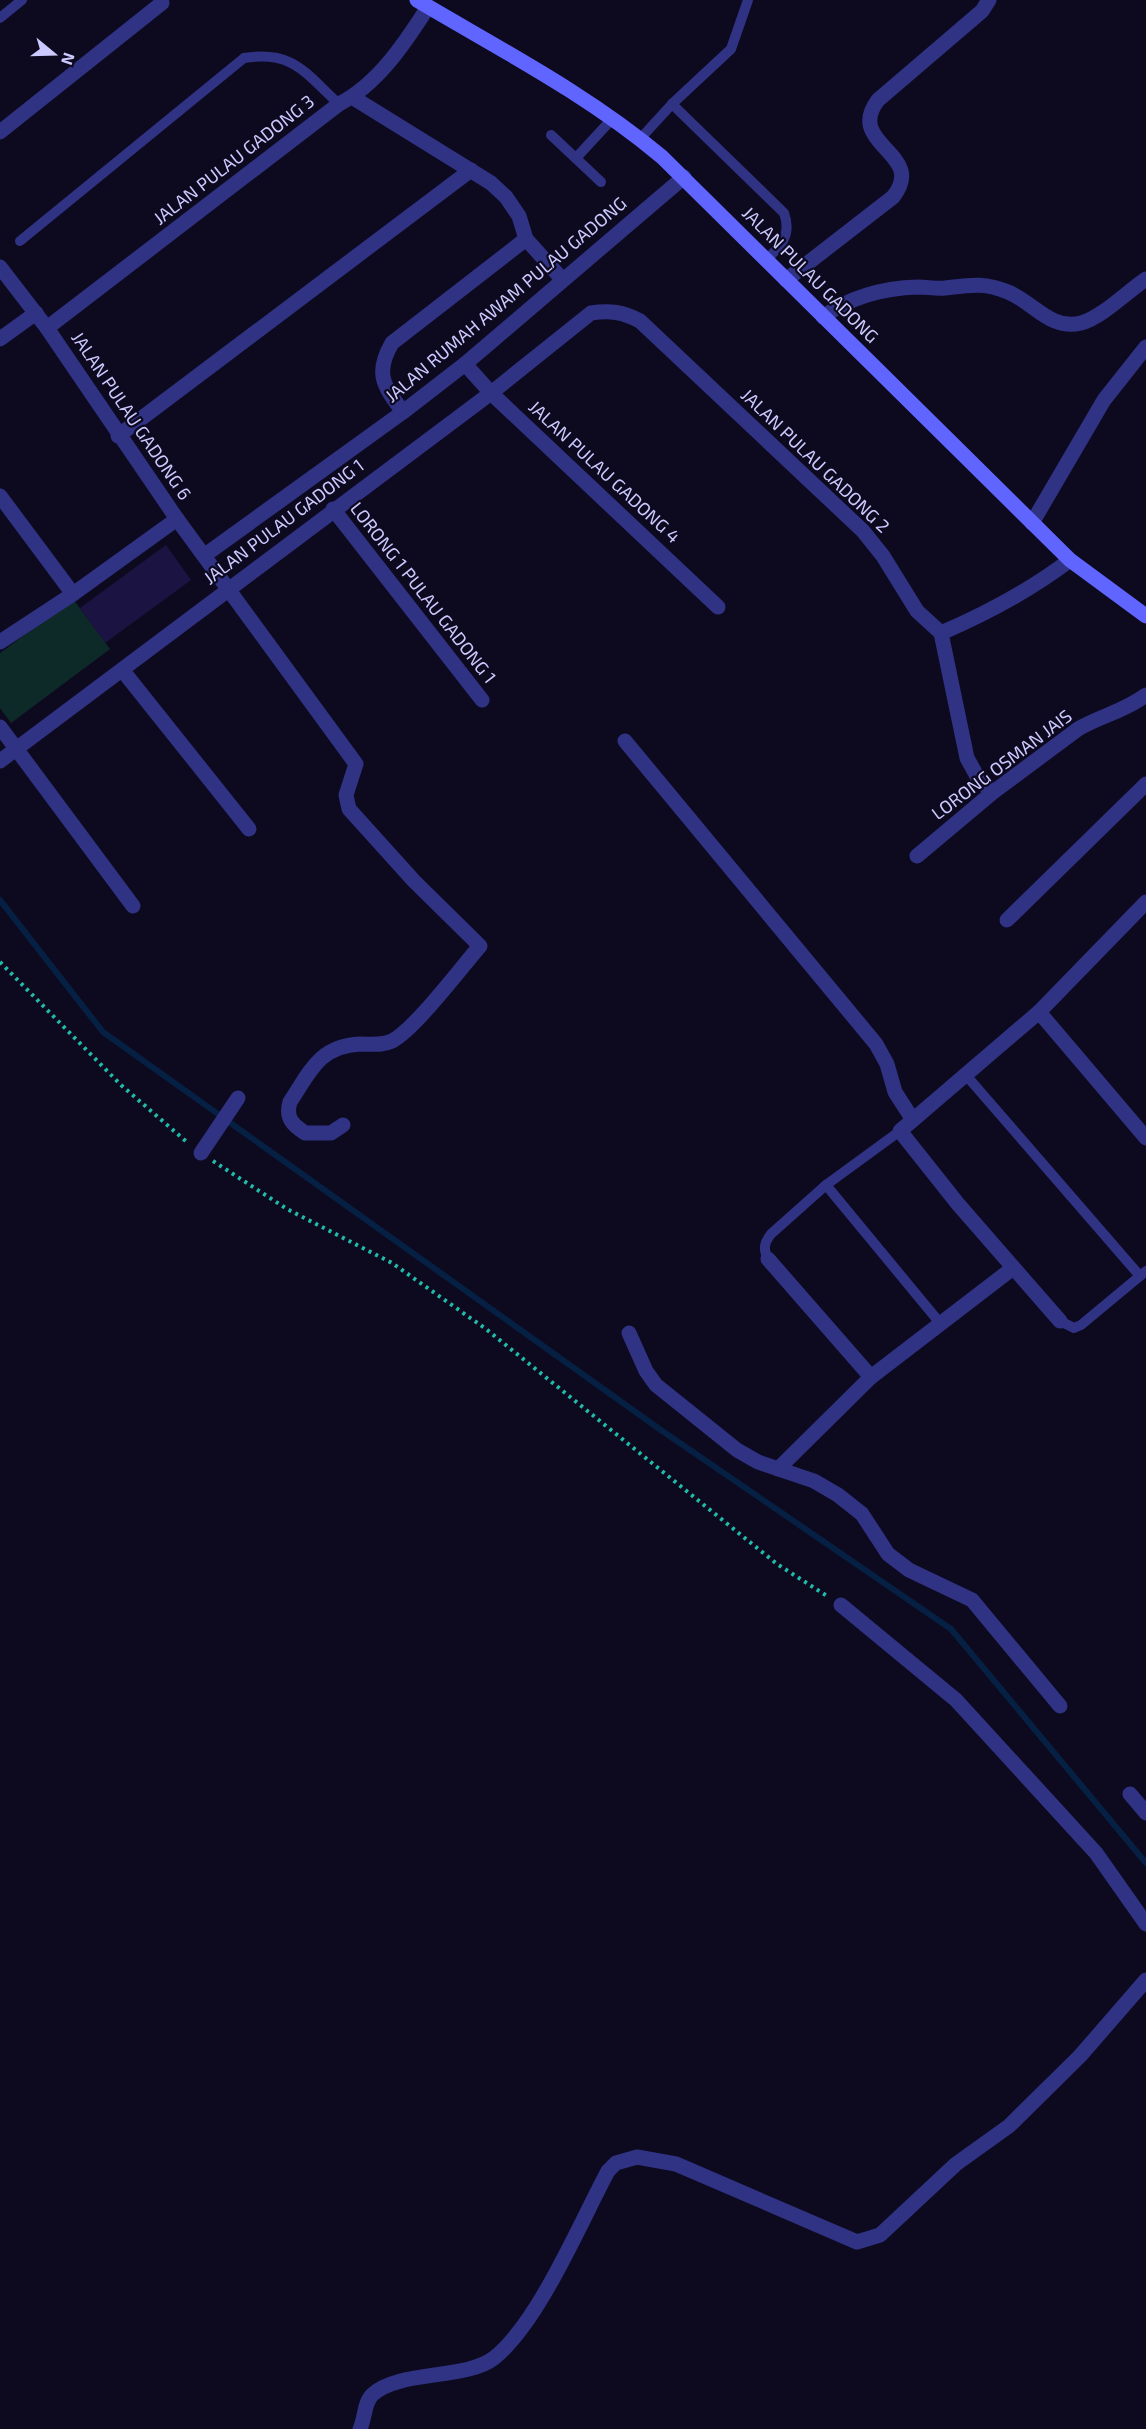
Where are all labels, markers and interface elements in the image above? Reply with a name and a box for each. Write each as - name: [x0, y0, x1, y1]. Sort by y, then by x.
- north arrow: [24, 24, 84, 84]
- text: N: [58, 50, 80, 68]
- street label: JALAN PULAU GADONG 3: [149, 90, 318, 229]
- street label: JALAN RUMAH AWAM PULAU GADONG: [380, 192, 630, 407]
- street label: JALAN PULAU GADONG: [738, 201, 884, 347]
- street label: JALAN PULAU GADONG 6: [67, 327, 196, 504]
- street label: JALAN PULAU GADONG 2: [737, 384, 895, 537]
- street label: JALAN PULAU GADONG 4: [524, 395, 685, 547]
- street label: JALAN PULAU GADONG 1: [199, 454, 368, 589]
- street label: LORONG 1 PULAU GADONG 1: [346, 497, 501, 687]
- street label: LORONG OSMAN JAIS: [927, 704, 1076, 824]

